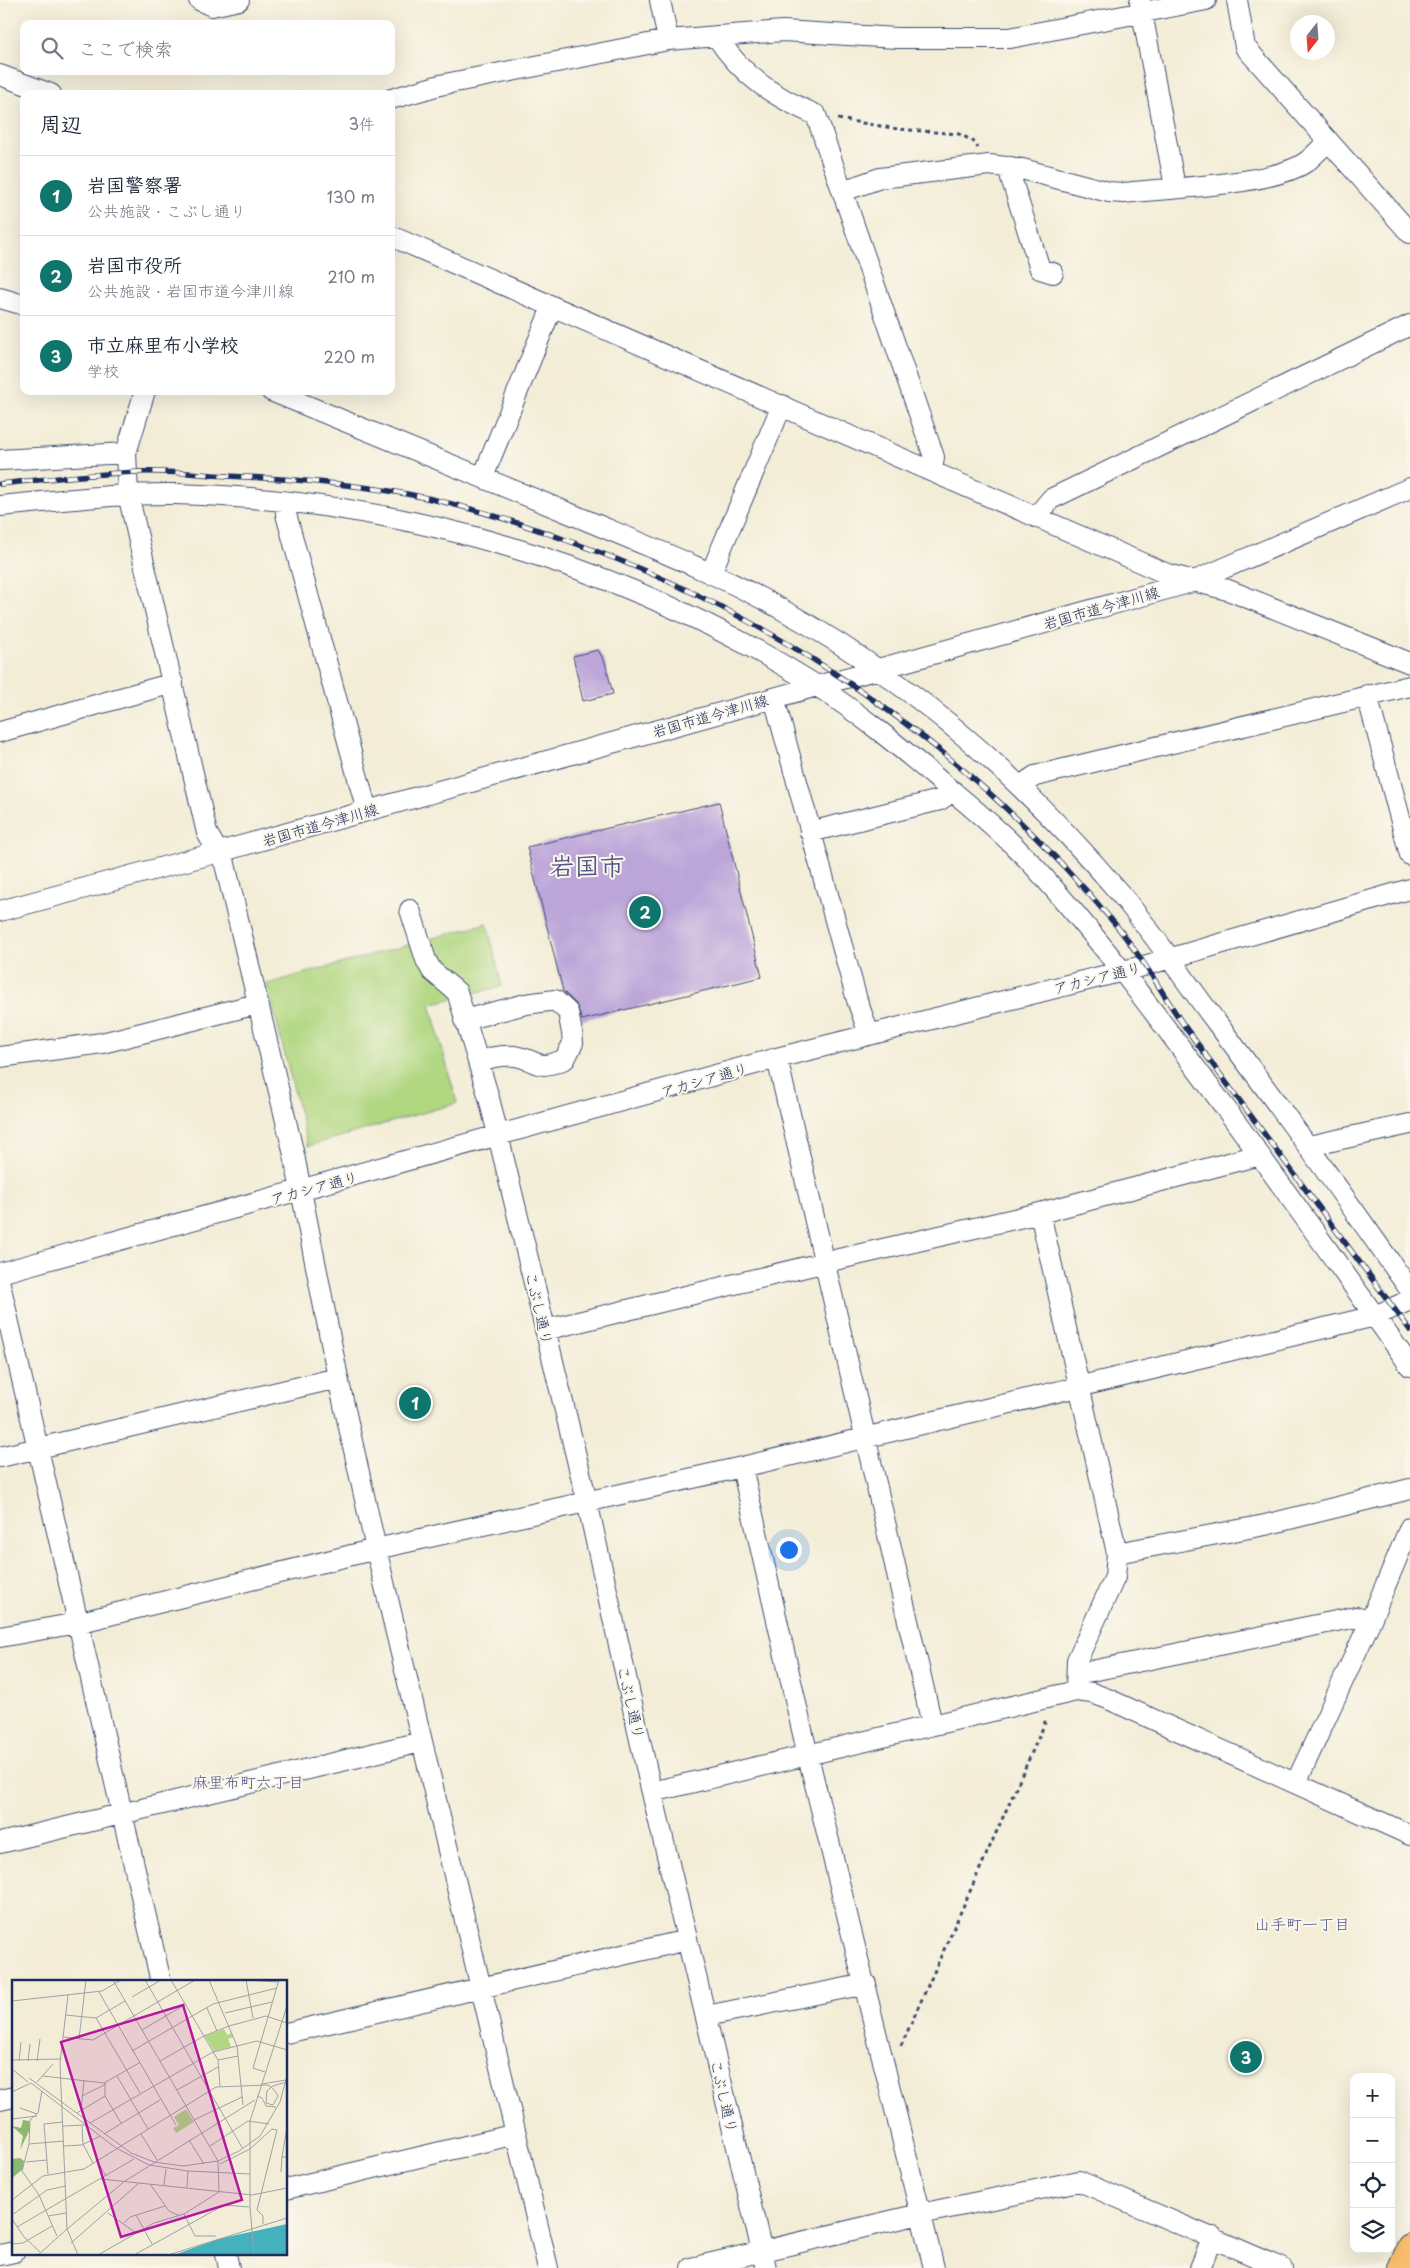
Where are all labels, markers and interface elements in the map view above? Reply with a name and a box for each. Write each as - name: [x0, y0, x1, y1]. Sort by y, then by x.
- north arrow: [1290, 15, 1335, 60]
- search box: [20, 20, 395, 75]
- icon: search: [38, 34, 66, 62]
- text: ここで検索: [78, 34, 173, 62]
- text: 周辺: [40, 107, 82, 139]
- text: 3件: [348, 111, 375, 135]
- text: 岩国警察署: [87, 170, 182, 198]
- text: 1: [52, 184, 60, 208]
- text: 130 m: [327, 184, 375, 208]
- text: 公共施設 · こぶし通り: [87, 198, 246, 222]
- text: 岩国市役所: [87, 250, 182, 278]
- text: 2: [50, 264, 62, 288]
- text: 210 m: [327, 264, 375, 288]
- text: 公共施設 · 岩国市道今津川線: [87, 278, 294, 302]
- text: 市立麻里布小学校: [87, 330, 239, 358]
- text: 3: [51, 344, 61, 368]
- text: 220 m: [324, 344, 375, 368]
- text: 学校: [87, 358, 119, 382]
- street label: 岩国市道今津川線: [1040, 579, 1162, 635]
- street label: 岩国市道今津川線: [649, 687, 771, 743]
- street label: 岩国市道今津川線: [259, 796, 381, 852]
- district label: 岩国市: [549, 846, 625, 884]
- pin: 2: [629, 893, 661, 931]
- street label: アカシア通り: [1051, 955, 1143, 999]
- street label: アカシア通り: [658, 1056, 750, 1102]
- street label: アカシア通り: [268, 1164, 360, 1210]
- street label: こぶし通り: [520, 1269, 560, 1347]
- pin: 1: [399, 1384, 431, 1422]
- your location: [776, 1537, 802, 1563]
- street label: こぶし通り: [612, 1663, 652, 1741]
- district label: 麻里布町六丁目: [192, 1769, 304, 1793]
- district label: 山手町一丁目: [1254, 1911, 1350, 1935]
- inset map: [12, 1980, 288, 2256]
- pin: 3: [1230, 2038, 1262, 2076]
- street label: こぶし通り: [705, 2057, 745, 2135]
- map controls: [1350, 2073, 1395, 2253]
- button: +: [1350, 2073, 1395, 2118]
- button: −: [1350, 2118, 1395, 2163]
- button: locate: [1350, 2163, 1395, 2208]
- button: layers: [1350, 2208, 1395, 2253]

